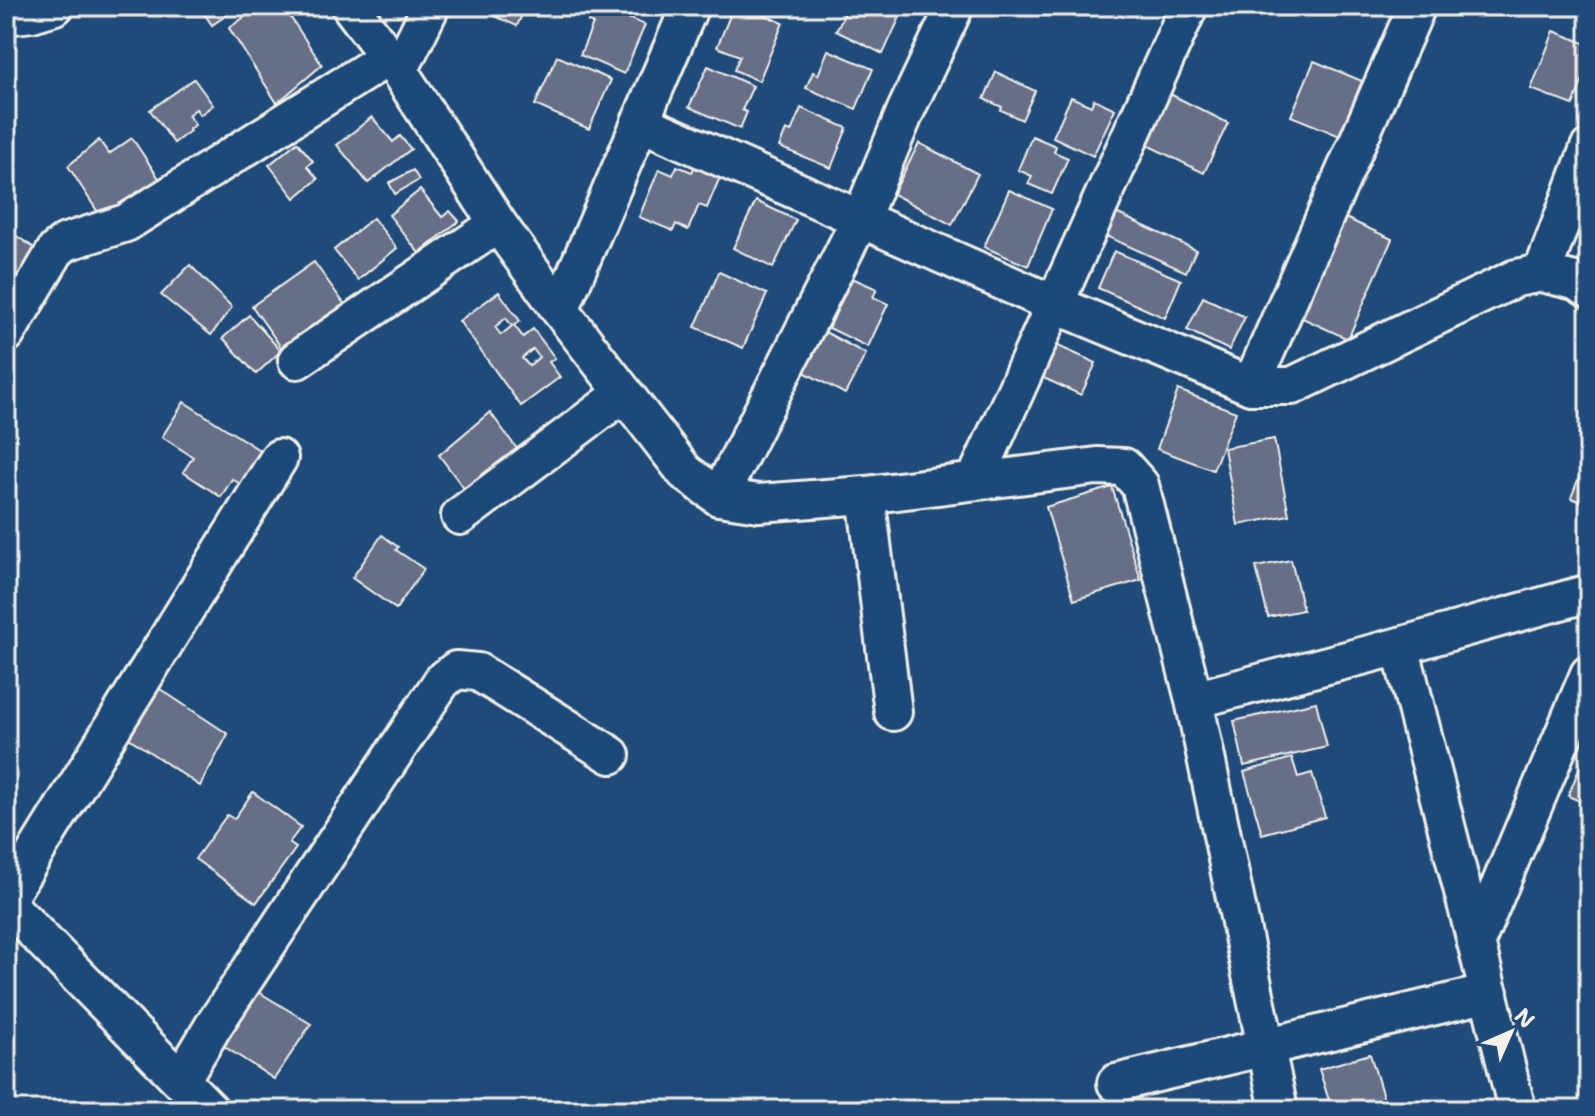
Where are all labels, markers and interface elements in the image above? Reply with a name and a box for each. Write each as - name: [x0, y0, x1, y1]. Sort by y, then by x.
- north arrow: [1471, 992, 1551, 1072]
- text: N: [1508, 1002, 1541, 1035]

